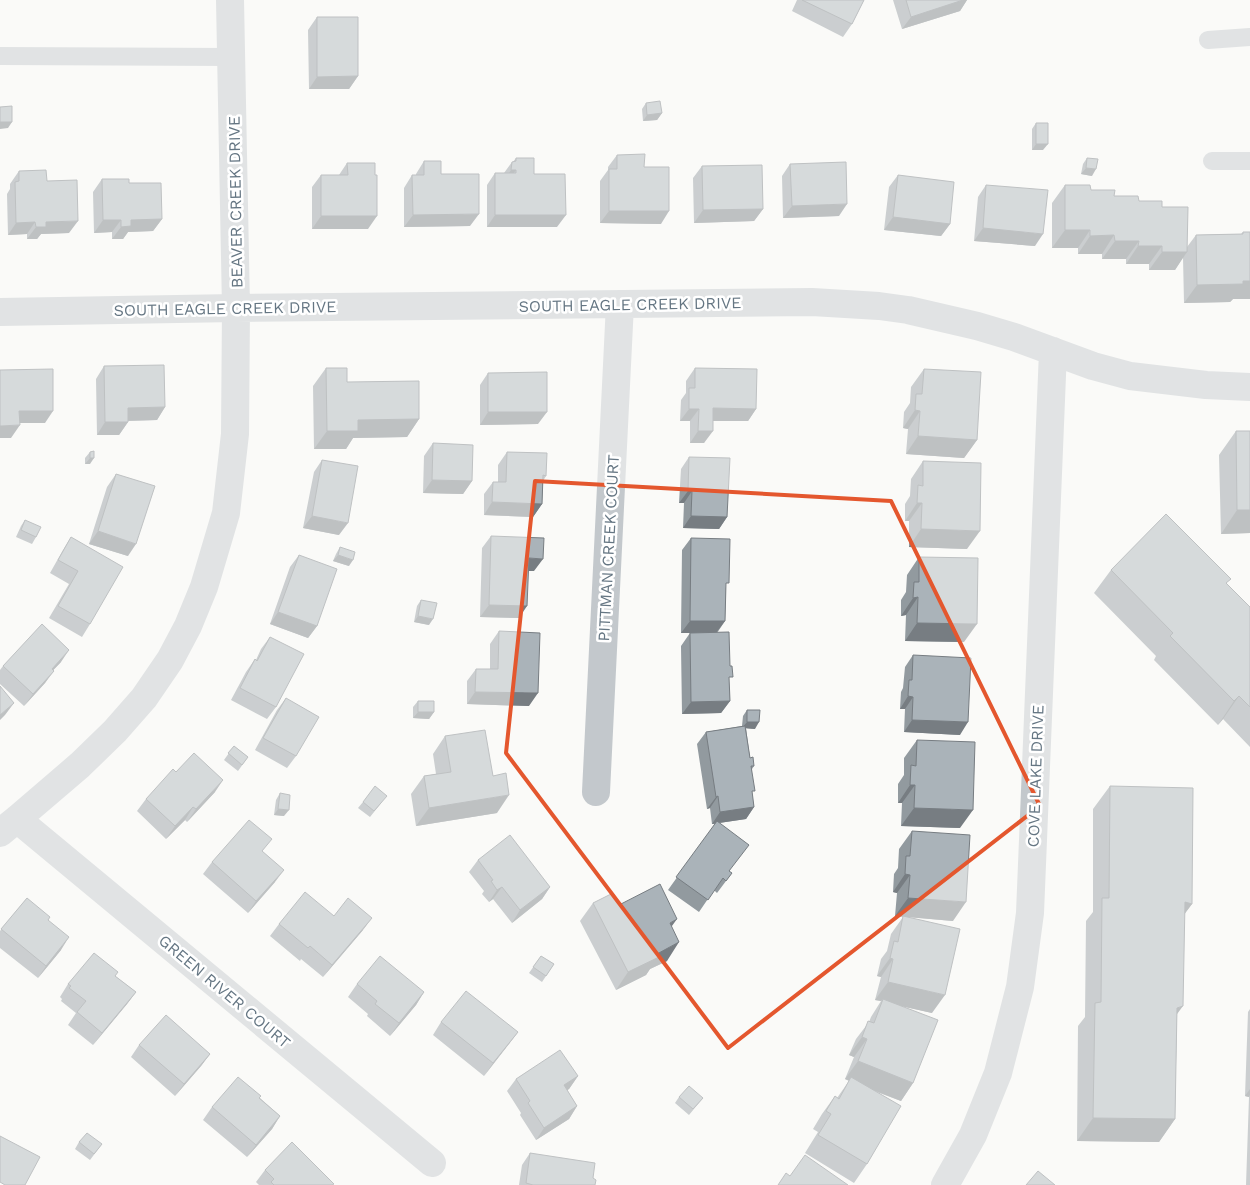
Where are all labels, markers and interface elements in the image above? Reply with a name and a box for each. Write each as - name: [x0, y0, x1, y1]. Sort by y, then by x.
- street label: BEAVER CREEK DRIVE: [224, 116, 247, 288]
- street label: SOUTH EAGLE CREEK DRIVE: [518, 293, 742, 316]
- street label: SOUTH EAGLE CREEK DRIVE: [113, 297, 337, 320]
- street label: PITTMAN CREEK COURT: [594, 454, 623, 642]
- street label: COVE LAKE DRIVE: [1024, 704, 1047, 848]
- street label: GREEN RIVER COURT: [155, 931, 295, 1052]

